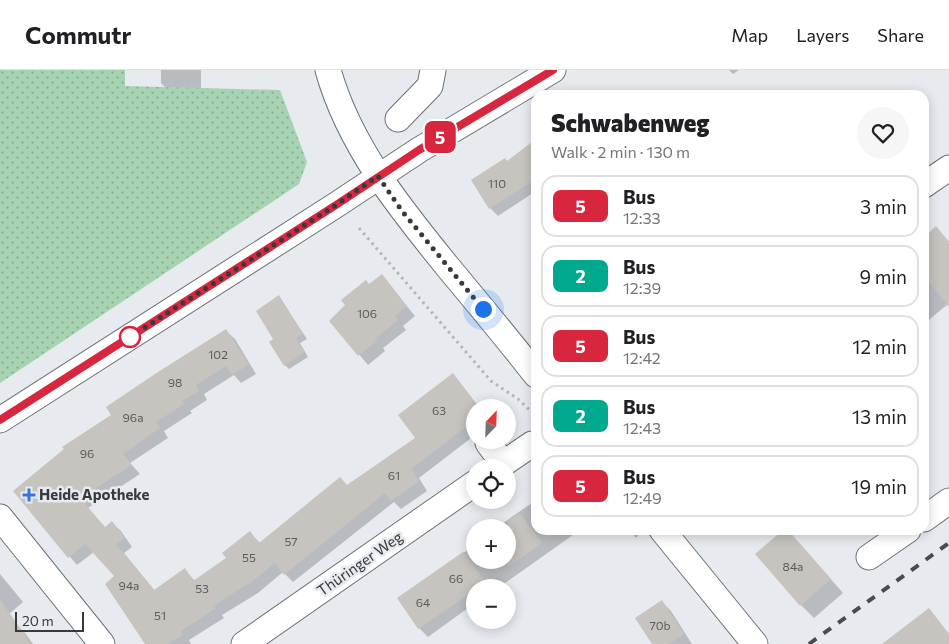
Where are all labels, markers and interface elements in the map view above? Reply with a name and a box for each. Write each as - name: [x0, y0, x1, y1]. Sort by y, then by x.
- text: Commutr: [25, 20, 131, 49]
- text: Map: [731, 24, 768, 46]
- text: Layers: [796, 24, 849, 46]
- text: Share: [877, 24, 924, 46]
- button: heart: [857, 107, 909, 159]
- text: Schwabenweg: [551, 108, 710, 137]
- line badge: 5: [424, 121, 456, 153]
- text: 5: [435, 126, 445, 148]
- text: Walk · 2 min · 130 m: [551, 142, 690, 161]
- house number: 110: [488, 176, 506, 190]
- text: Bus: [623, 185, 655, 208]
- text: 5: [575, 195, 586, 217]
- text: 3 min: [860, 195, 907, 218]
- text: 12:33: [623, 208, 661, 227]
- text: Bus: [623, 255, 655, 278]
- text: 2: [575, 265, 586, 287]
- text: 9 min: [859, 265, 907, 288]
- text: 12:39: [623, 278, 661, 297]
- your location: [471, 297, 496, 322]
- house number: 106: [357, 306, 377, 320]
- text: Bus: [623, 325, 655, 348]
- unlabelled marker: [119, 326, 141, 348]
- text: 5: [575, 335, 586, 357]
- text: 12 min: [852, 335, 907, 358]
- house number: 102: [208, 347, 228, 361]
- text: 12:42: [623, 348, 661, 367]
- house number: 98: [168, 375, 182, 389]
- text: Bus: [623, 395, 655, 418]
- north arrow: [466, 399, 516, 449]
- map controls: [466, 399, 516, 629]
- house number: 63: [432, 403, 446, 417]
- text: 2: [575, 405, 586, 427]
- text: 13 min: [852, 405, 907, 428]
- house number: 96a: [123, 410, 143, 424]
- text: 12:43: [623, 418, 661, 437]
- house number: 96: [80, 446, 94, 460]
- button: locate: [466, 459, 516, 509]
- text: Bus: [623, 465, 655, 488]
- house number: 61: [388, 468, 400, 482]
- text: 5: [575, 475, 586, 497]
- text: 19 min: [851, 475, 907, 498]
- place label: Heide Apotheke: [39, 485, 150, 503]
- text: 12:49: [623, 488, 662, 507]
- marker: Heide Apotheke: [23, 489, 35, 501]
- button: +: [466, 519, 516, 569]
- street label: Thüringer Weg: [313, 527, 406, 599]
- house number: 57: [284, 534, 298, 548]
- house number: 55: [242, 550, 256, 564]
- house number: 84a: [783, 559, 803, 573]
- house number: 66: [449, 571, 463, 585]
- house number: 94a: [119, 578, 139, 592]
- button: −: [466, 579, 516, 629]
- house number: 53: [195, 581, 209, 595]
- house number: 64: [416, 595, 430, 609]
- house number: 51: [154, 608, 166, 622]
- scale bar: [15, 609, 84, 632]
- text: 20 m: [22, 612, 54, 629]
- house number: 70b: [649, 618, 671, 632]

